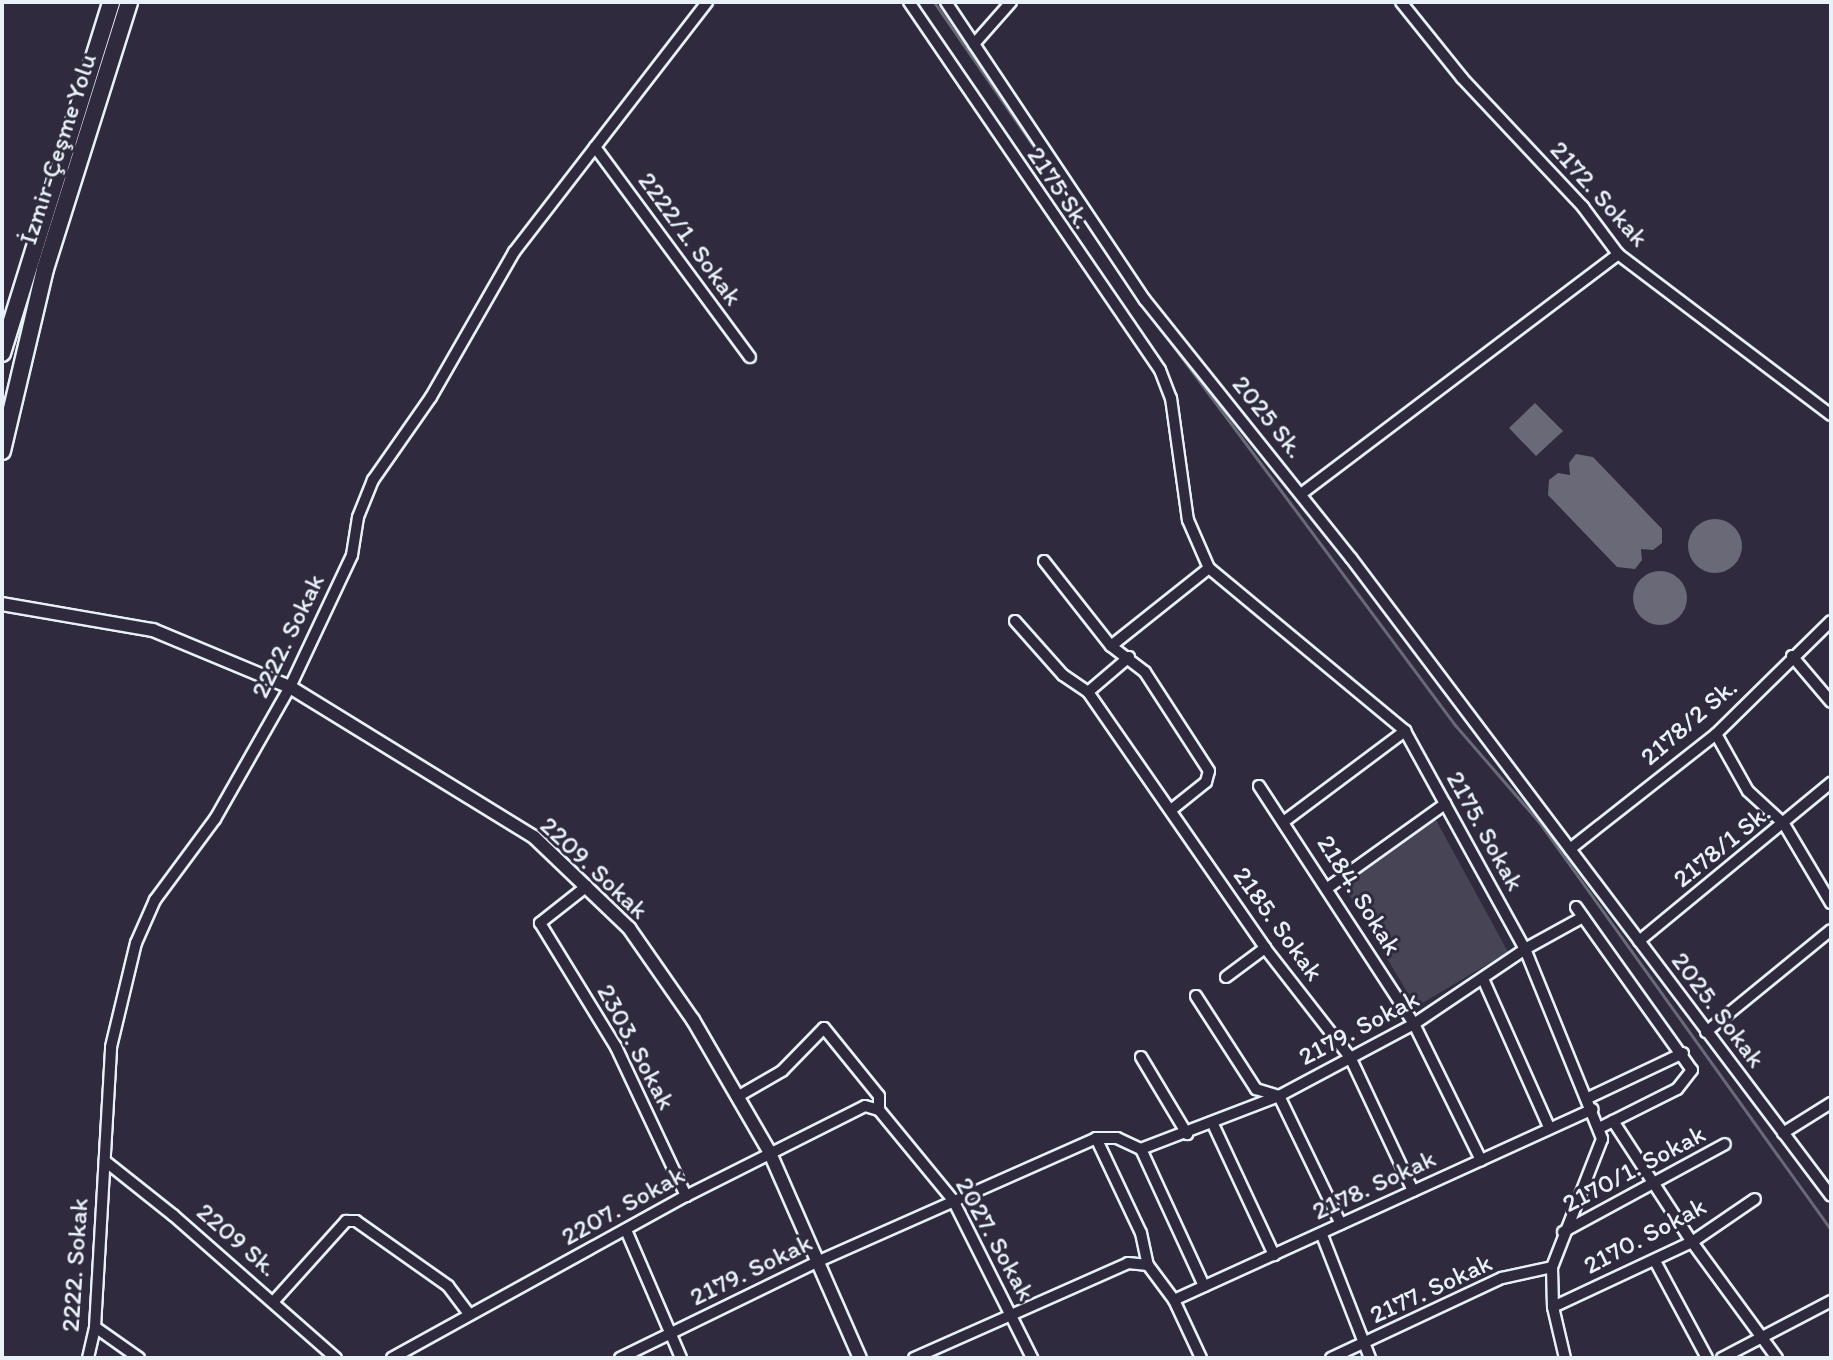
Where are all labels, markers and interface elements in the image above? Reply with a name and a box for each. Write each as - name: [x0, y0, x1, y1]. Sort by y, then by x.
- street label: İzmir-Çeşme Yolu: [12, 50, 104, 248]
- street label: 2172. Sokak: [1543, 135, 1655, 253]
- street label: 2175 Sk.: [1020, 141, 1098, 235]
- street label: 2222/1. Sokak: [631, 166, 749, 312]
- street label: 2025 Sk.: [1225, 369, 1311, 465]
- street label: 2222. Sokak: [245, 569, 331, 703]
- street label: 2178/2 Sk.: [1634, 672, 1744, 772]
- street label: 2175. Sokak: [1439, 766, 1531, 896]
- street label: 2178/1 Sk.: [1667, 797, 1777, 895]
- street label: 2209. Sokak: [533, 810, 655, 926]
- street label: 2184. Sokak: [1310, 829, 1408, 961]
- street label: 2185. Sokak: [1226, 861, 1330, 987]
- street label: 2025. Sokak: [1664, 946, 1772, 1074]
- street label: 2303. Sokak: [590, 979, 682, 1115]
- street label: 2179. Sokak: [1293, 983, 1425, 1073]
- street label: 2170/1. Sokak: [1557, 1118, 1711, 1220]
- street label: 2178. Sokak: [1307, 1143, 1441, 1227]
- street label: 2207. Sokak: [556, 1159, 690, 1253]
- street label: 2027. Sokak: [948, 1172, 1042, 1306]
- street label: 2170. Sokak: [1578, 1191, 1712, 1281]
- street label: 2209 Sk.: [190, 1196, 284, 1284]
- street label: 2222. Sokak: [55, 1197, 95, 1333]
- street label: 2179. Sokak: [685, 1227, 817, 1313]
- street label: 2177. Sokak: [1365, 1247, 1497, 1331]

